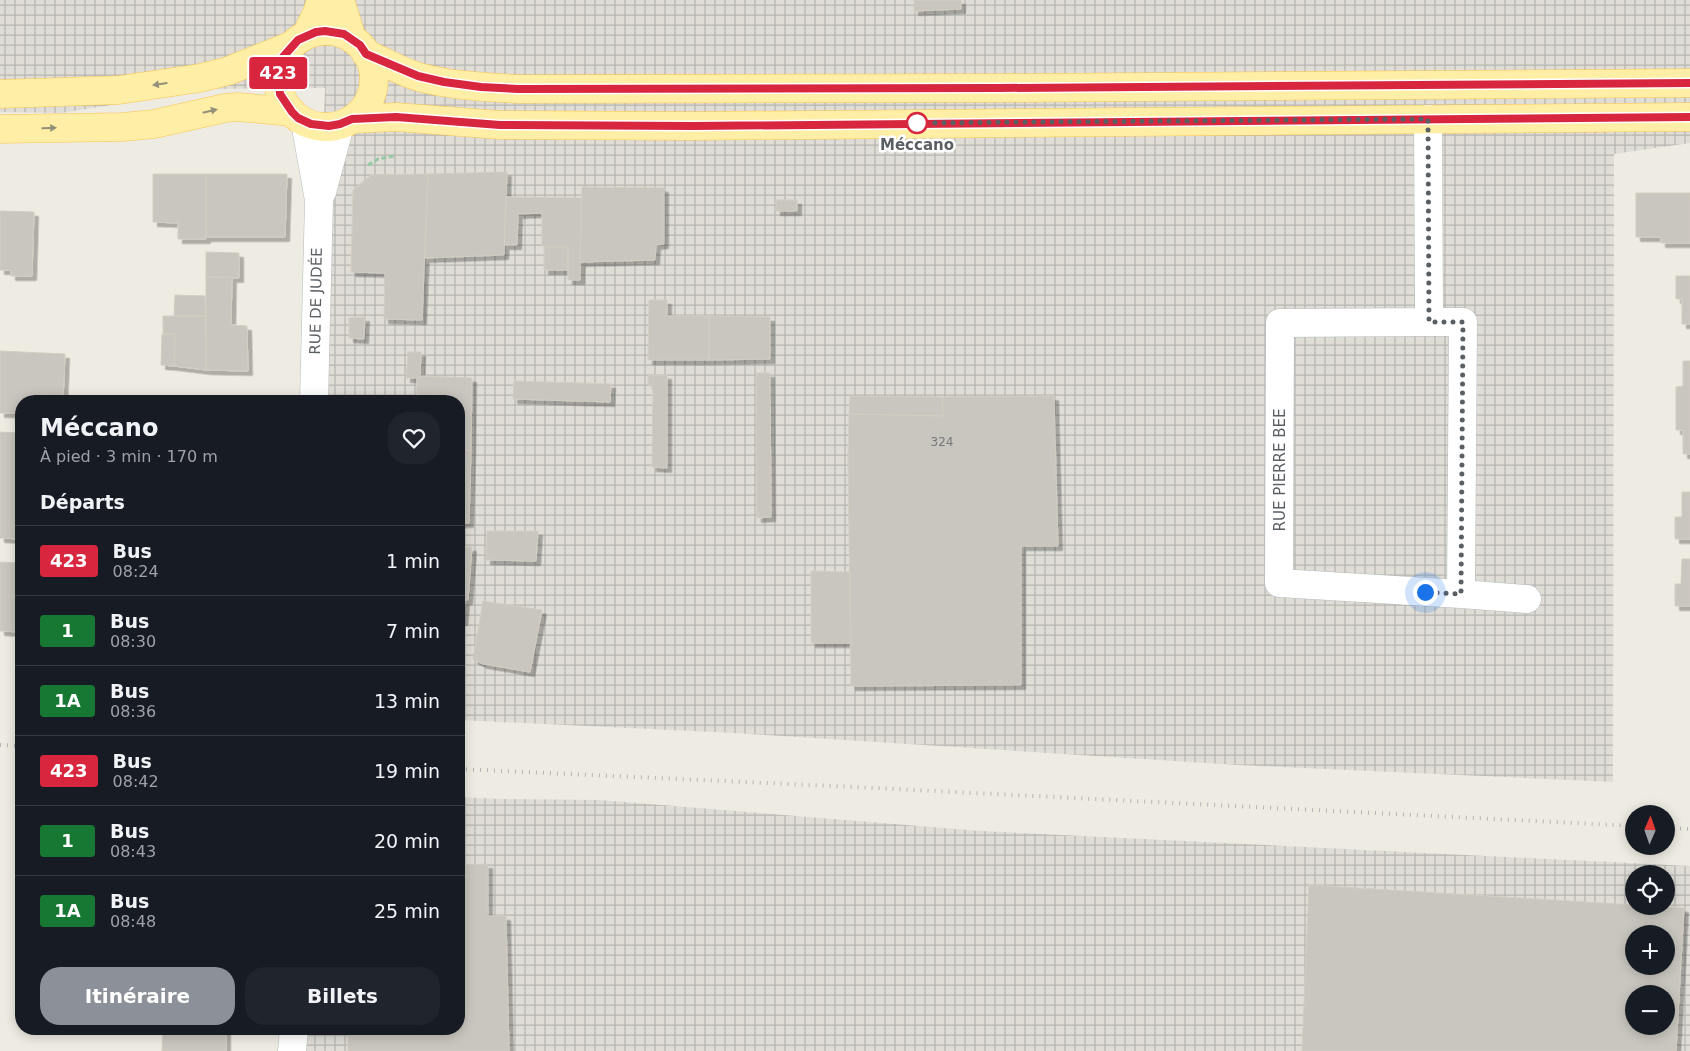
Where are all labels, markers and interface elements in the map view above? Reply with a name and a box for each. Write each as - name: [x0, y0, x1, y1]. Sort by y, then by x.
- line badge: 423: [249, 57, 307, 89]
- text: 423: [259, 62, 297, 83]
- one-way arrow: [152, 80, 168, 88]
- one-way arrow: [202, 107, 217, 115]
- marker: Méccano: [906, 112, 928, 134]
- one-way arrow: [41, 124, 57, 132]
- place label: Méccano: [880, 136, 954, 154]
- street label: RUE DE JUDÉE: [305, 247, 326, 355]
- street label: RUE PIERRE BEE: [1271, 409, 1289, 531]
- button: heart: [388, 412, 440, 464]
- text: Méccano: [40, 414, 158, 442]
- house number: 324: [931, 435, 953, 449]
- text: À pied · 3 min · 170 m: [40, 447, 218, 466]
- text: Départs: [40, 491, 125, 513]
- text: Bus: [113, 540, 152, 562]
- text: 423: [50, 550, 88, 571]
- text: 1 min: [386, 550, 440, 572]
- text: 08:24: [113, 562, 159, 581]
- your location: [1413, 580, 1438, 605]
- text: Bus: [110, 610, 149, 632]
- text: 1: [61, 620, 74, 641]
- text: 7 min: [386, 620, 440, 642]
- text: 08:30: [110, 632, 156, 651]
- text: Bus: [110, 680, 149, 702]
- text: 1A: [54, 690, 81, 711]
- text: 13 min: [374, 690, 440, 712]
- text: 08:36: [110, 702, 156, 721]
- text: Bus: [113, 750, 152, 772]
- text: 423: [50, 760, 88, 781]
- text: 19 min: [374, 760, 440, 782]
- text: 08:42: [113, 772, 159, 791]
- north arrow: [1625, 805, 1675, 855]
- map controls: [1625, 805, 1675, 1035]
- text: Bus: [110, 820, 149, 842]
- text: 1: [61, 830, 74, 851]
- text: 20 min: [374, 830, 440, 852]
- text: 08:43: [110, 842, 156, 861]
- button: locate: [1625, 865, 1675, 915]
- text: Bus: [110, 890, 149, 912]
- text: 1A: [54, 900, 81, 921]
- text: 25 min: [374, 900, 440, 922]
- text: 08:48: [110, 912, 156, 931]
- button: +: [1625, 925, 1675, 975]
- button: Itinéraire: [40, 967, 235, 1025]
- button: Billets: [245, 967, 440, 1025]
- button: −: [1625, 985, 1675, 1035]

